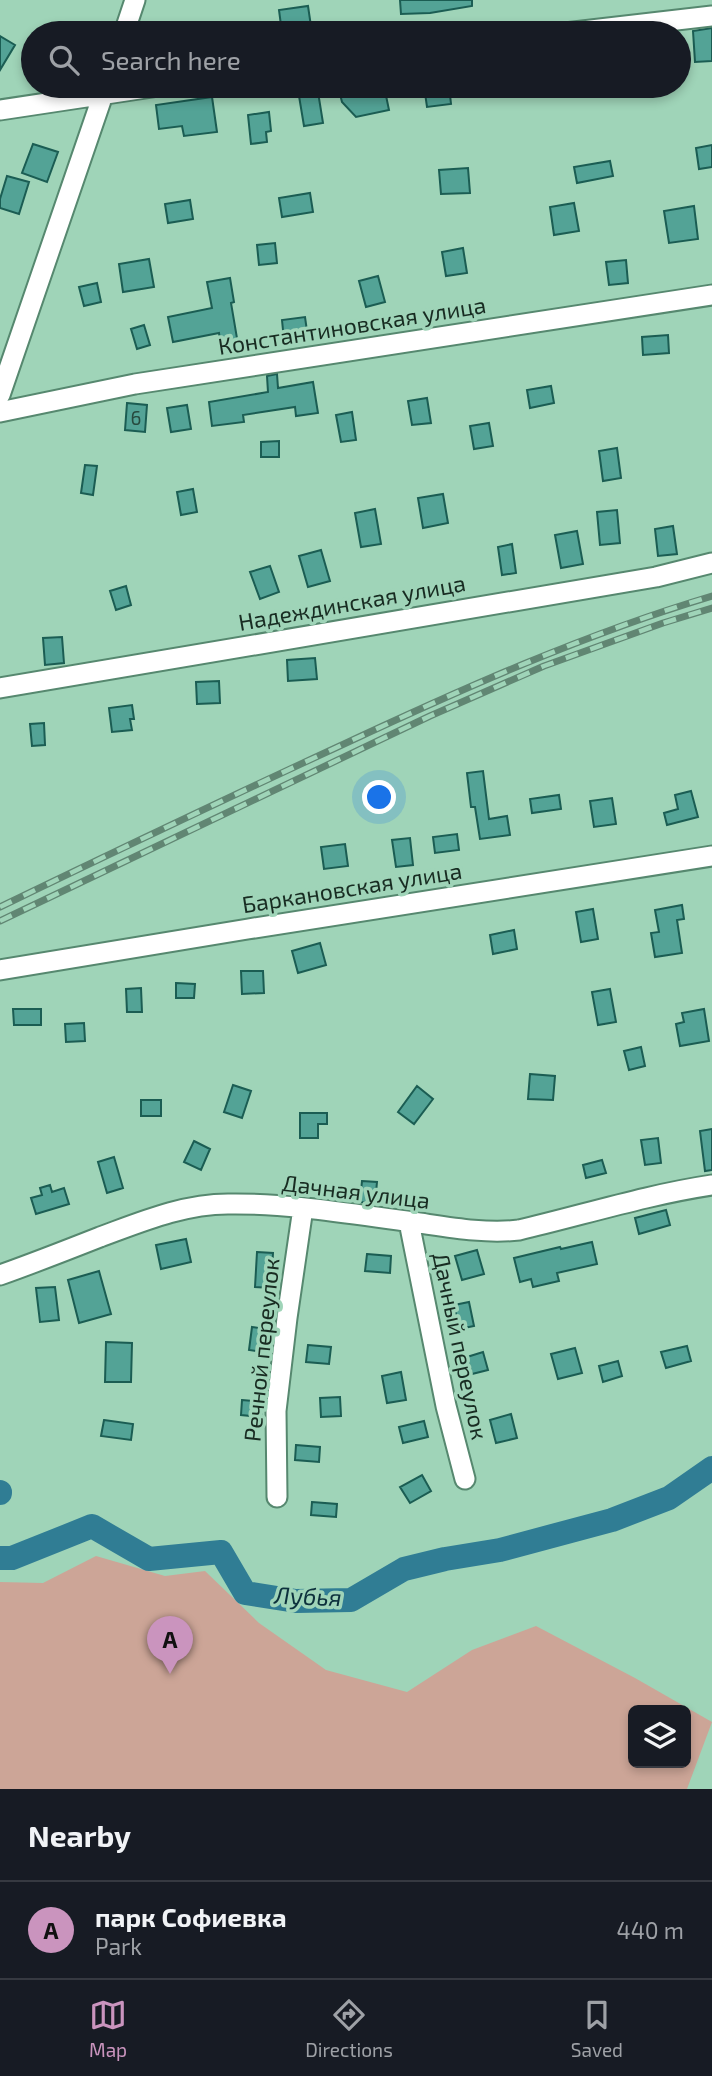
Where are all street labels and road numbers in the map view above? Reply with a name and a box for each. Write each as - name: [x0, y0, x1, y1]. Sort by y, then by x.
- street label: Константиновская улица: [216, 290, 488, 361]
- street label: Надеждинская улица: [236, 568, 468, 637]
- street label: Баркановская улица: [240, 856, 464, 919]
- street label: Дачная улица: [280, 1168, 432, 1215]
- street label: Дачный переулок: [426, 1250, 494, 1442]
- street label: Речной переулок: [237, 1257, 286, 1443]

